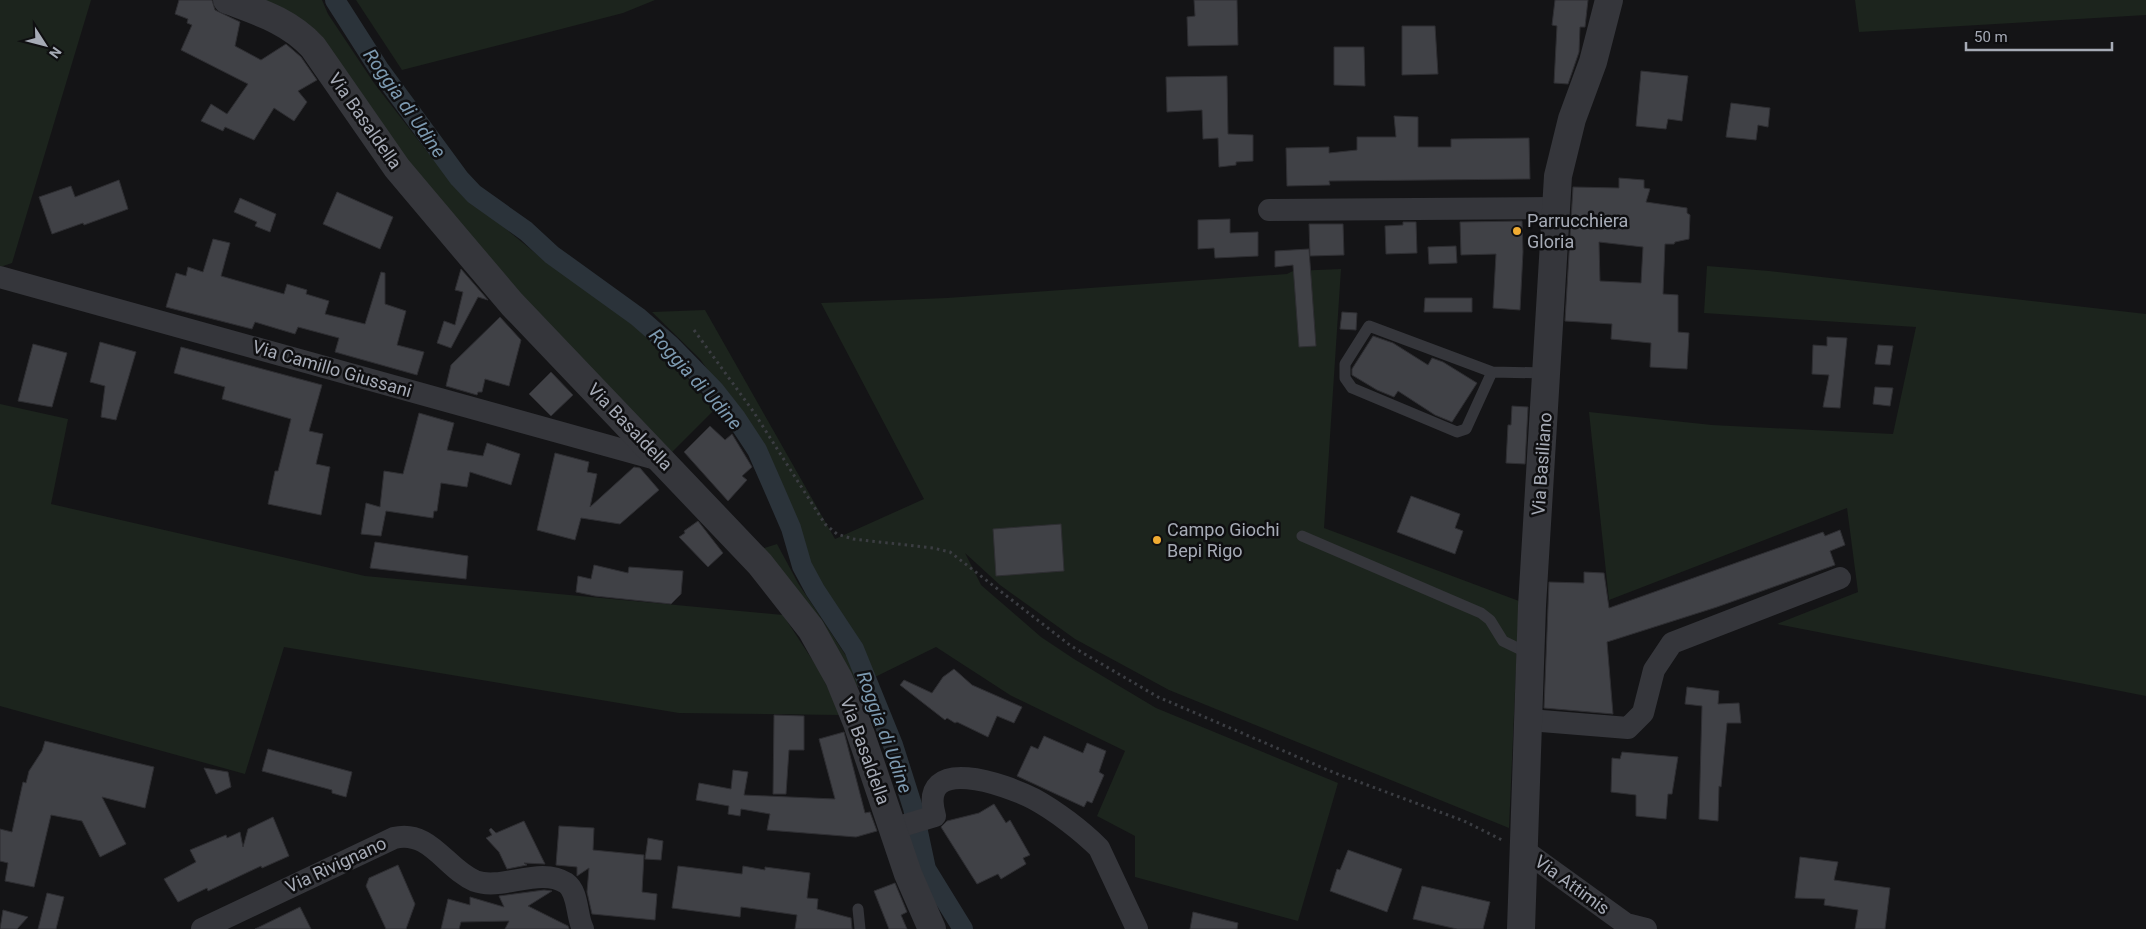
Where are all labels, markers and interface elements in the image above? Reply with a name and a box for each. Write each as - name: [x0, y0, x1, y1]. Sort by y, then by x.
- north arrow: [20, 20, 70, 70]
- scale bar: [1966, 20, 2112, 52]
- text: 50 m: [1974, 28, 2008, 46]
- text: N: [46, 44, 65, 61]
- water label: Roggia di Udine: [358, 44, 451, 163]
- street label: Via Basaldella: [324, 68, 406, 173]
- place label: Parrucchiera Gloria: [1527, 210, 1628, 252]
- marker: Parrucchiera Gloria: [1511, 225, 1523, 237]
- water label: Roggia di Udine: [644, 324, 747, 435]
- street label: Via Camillo Giussani: [250, 336, 414, 401]
- street label: Via Basaldella: [584, 379, 677, 475]
- street label: Via Basiliano: [1527, 412, 1556, 516]
- place label: Campo Giochi Bepi Rigo: [1167, 519, 1280, 561]
- marker: Campo Giochi Bepi Rigo: [1151, 534, 1163, 546]
- water label: Roggia di Udine: [852, 668, 917, 796]
- street label: Via Basaldella: [836, 694, 895, 807]
- street label: Via Rivignano: [282, 832, 389, 897]
- street label: Via Attimis: [1531, 850, 1614, 919]

